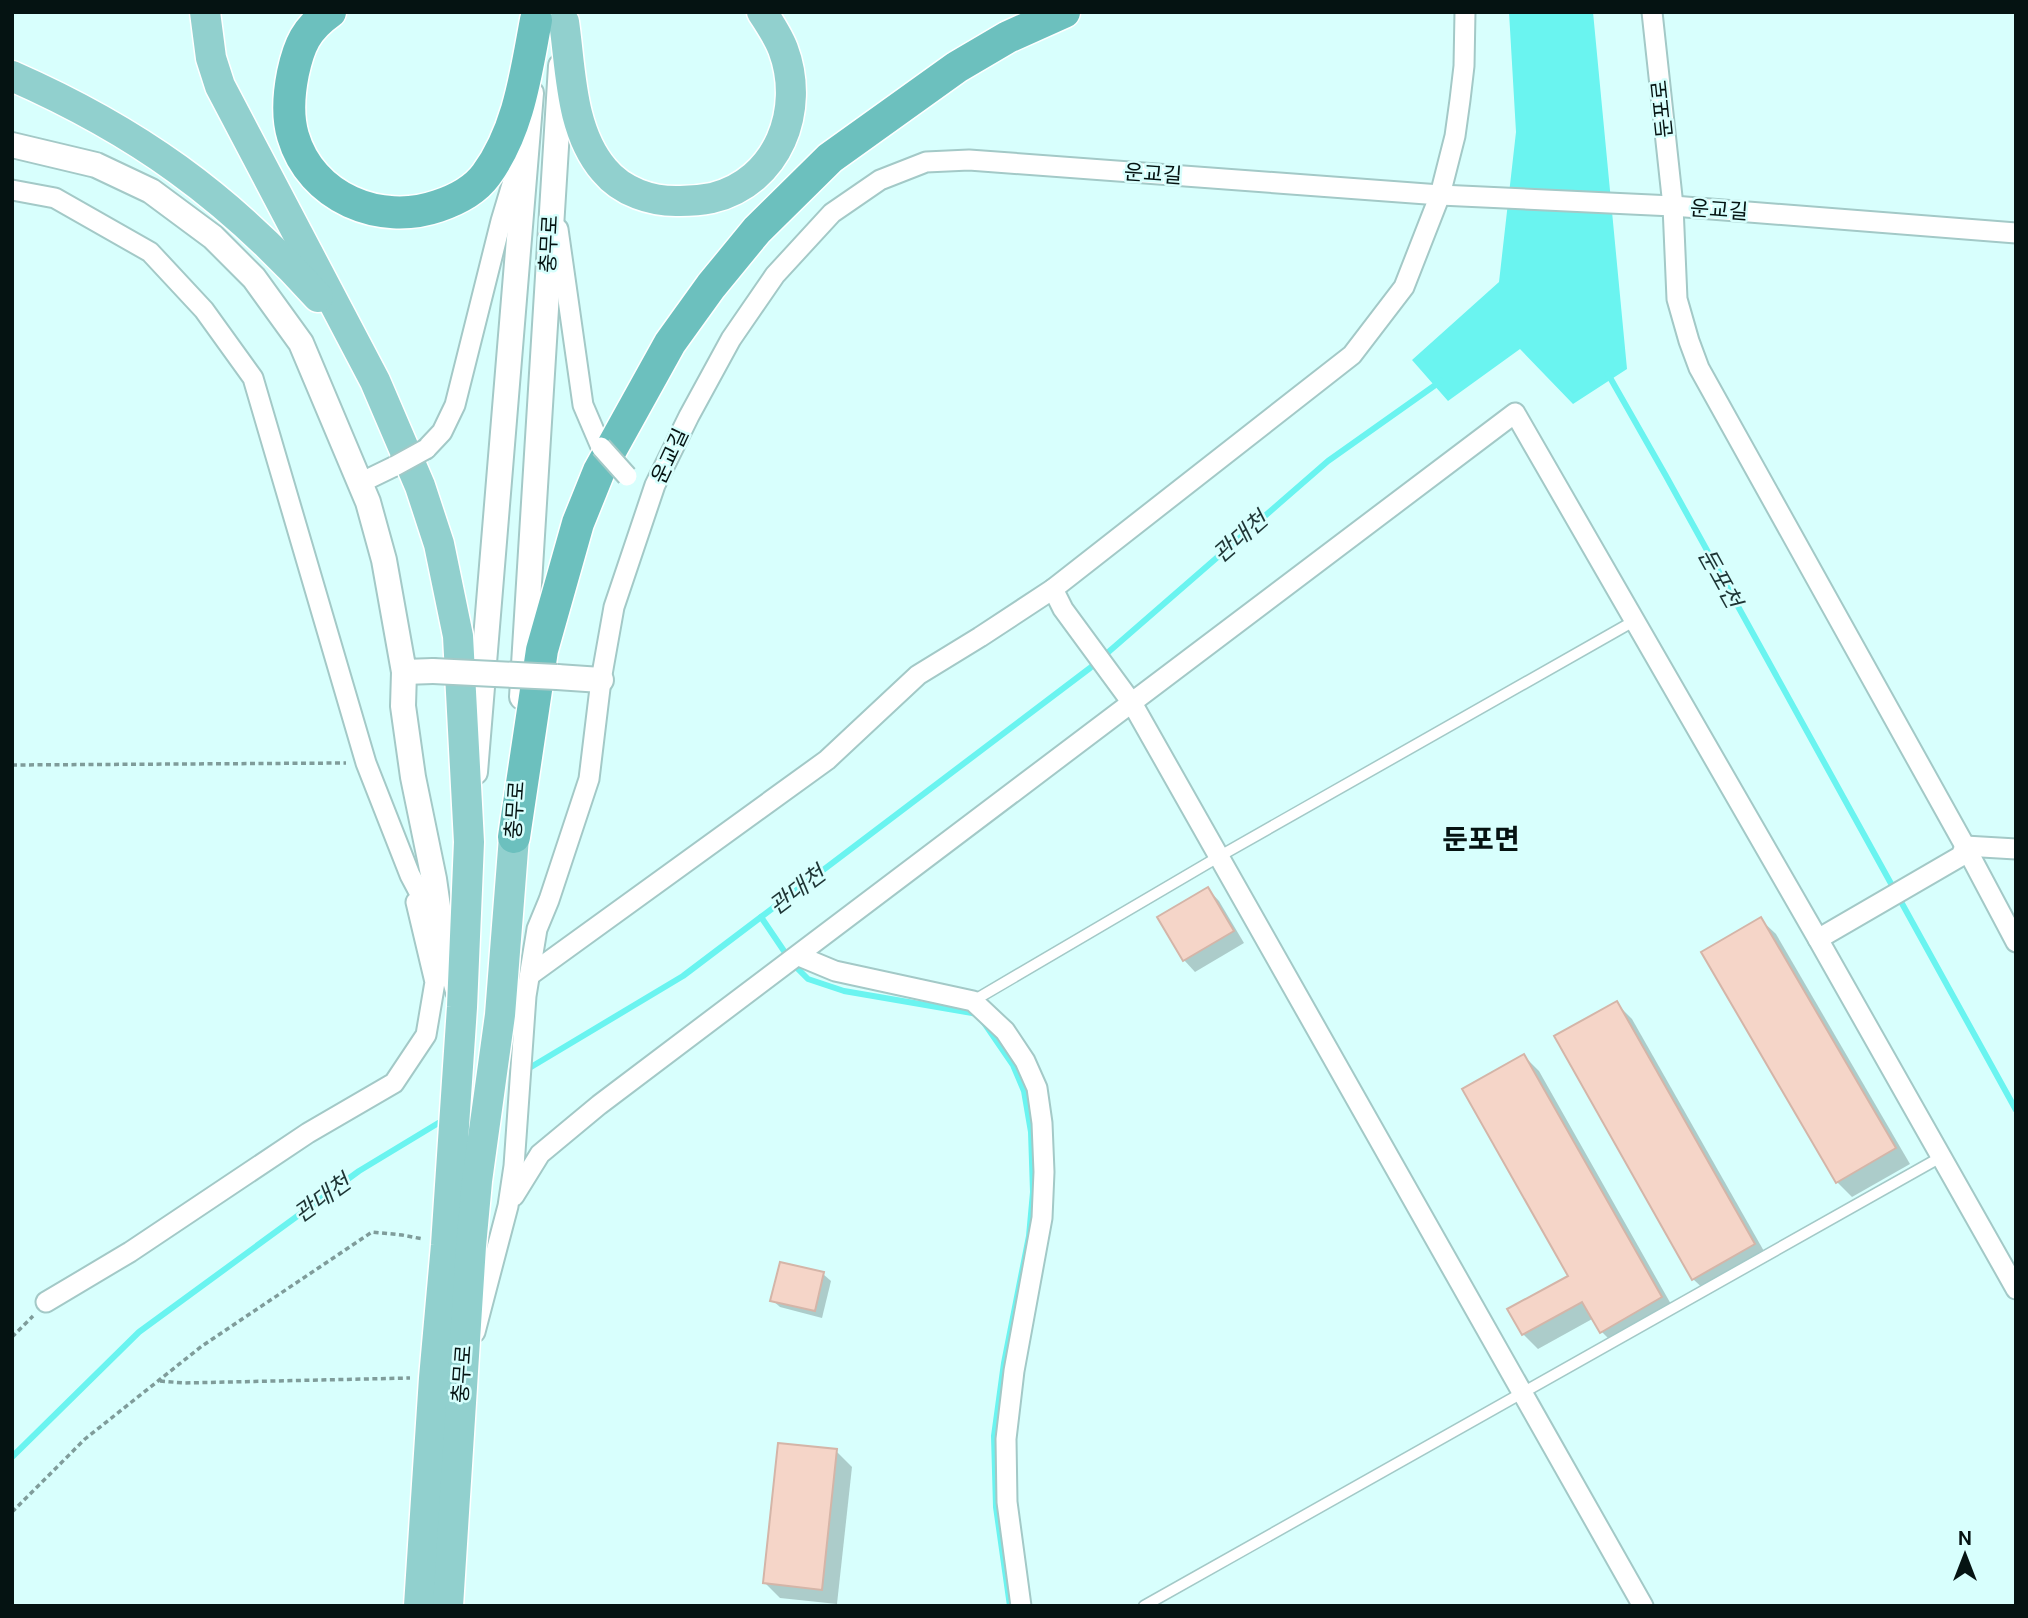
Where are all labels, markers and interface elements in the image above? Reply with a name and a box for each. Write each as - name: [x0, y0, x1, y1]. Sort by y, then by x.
- street label: 둔포로: [1645, 79, 1679, 139]
- street label: 운교길: [1123, 158, 1183, 190]
- street label: 운교길: [1689, 194, 1749, 226]
- street label: 충무로: [534, 214, 564, 274]
- street label: 운교길: [645, 424, 695, 488]
- water label: 관대천: [1206, 503, 1276, 569]
- water label: 둔포천: [1691, 543, 1750, 616]
- street label: 충무로: [499, 780, 531, 840]
- district label: 둔포면: [1442, 821, 1520, 858]
- water label: 관대천: [763, 857, 834, 921]
- water label: 관대천: [288, 1166, 359, 1229]
- street label: 충무로: [446, 1344, 478, 1404]
- north arrow: [1930, 1520, 2000, 1590]
- text: N: [1958, 1526, 1972, 1551]

